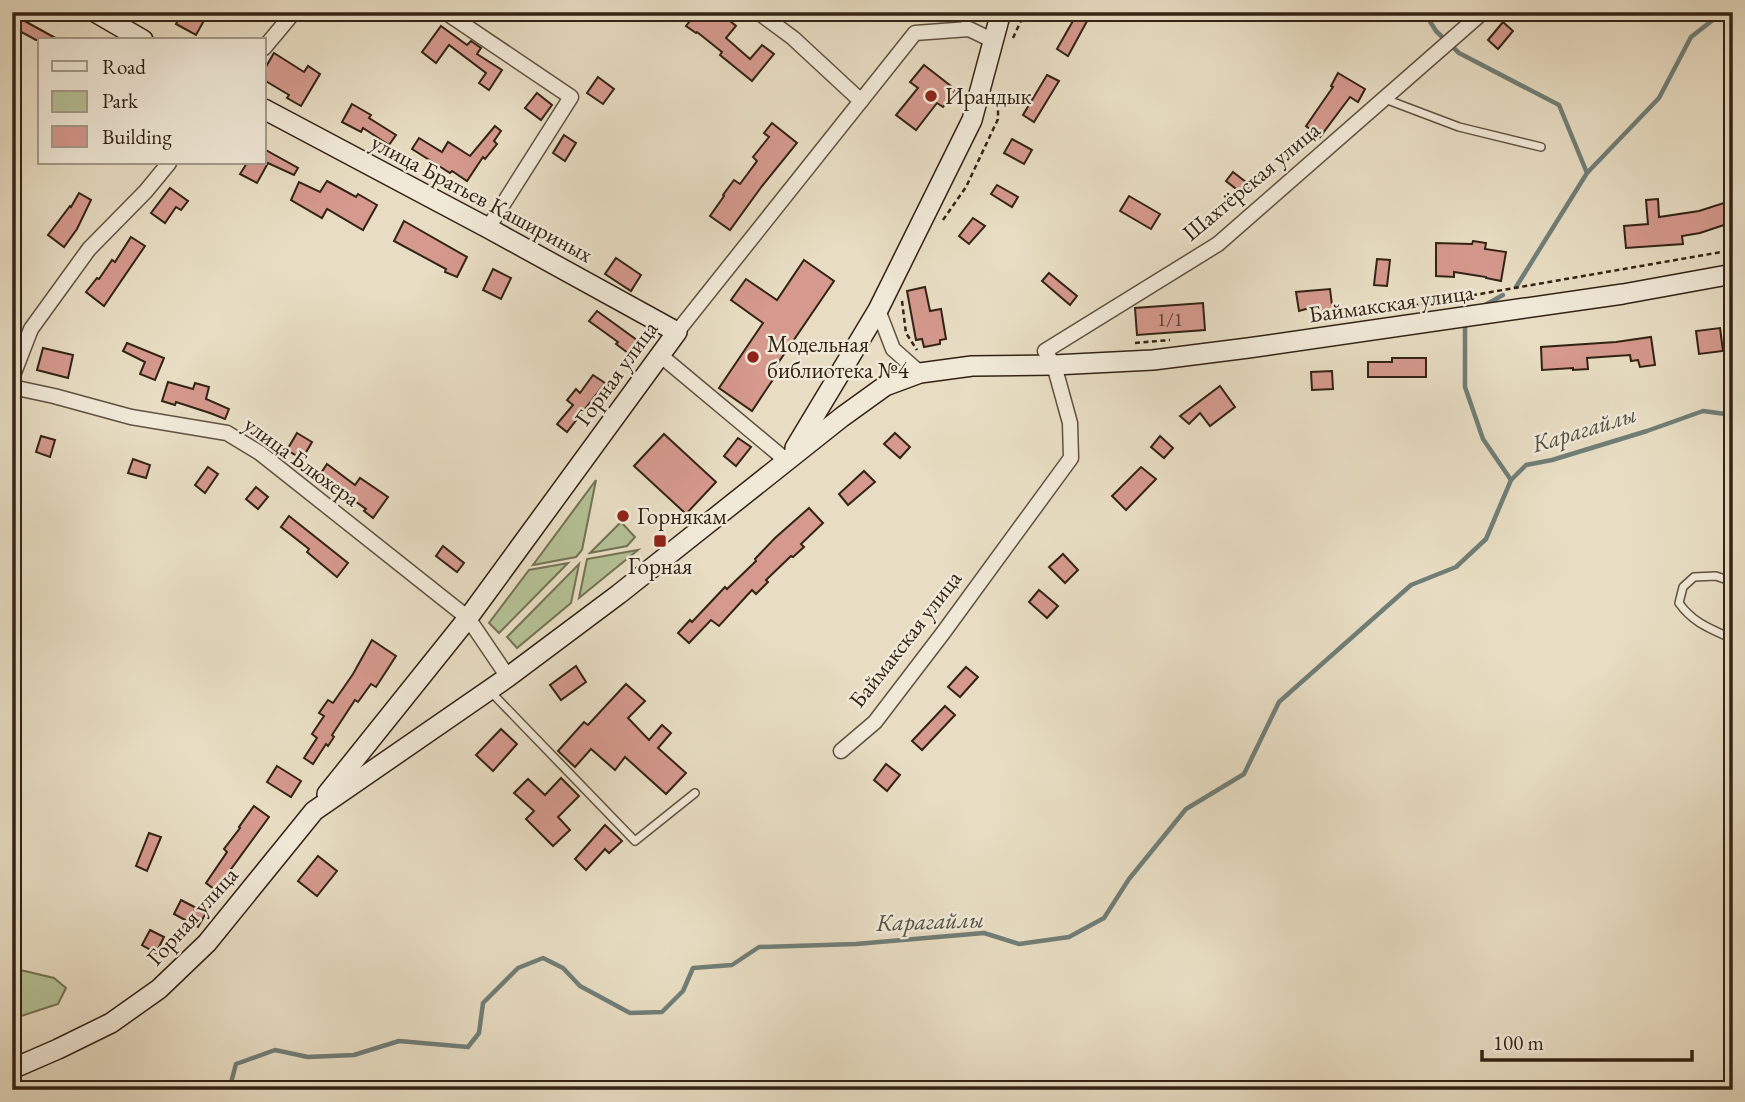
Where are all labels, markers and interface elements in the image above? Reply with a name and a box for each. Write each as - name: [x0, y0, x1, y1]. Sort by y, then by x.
- legend: [38, 38, 266, 164]
- text: Road: [102, 53, 146, 80]
- place label: Ирандык: [945, 81, 1032, 111]
- text: Park: [102, 87, 139, 114]
- marker: Ирандык: [923, 88, 939, 104]
- street label: Шахтёрская улица: [1176, 114, 1327, 247]
- text: Building: [102, 123, 172, 150]
- street label: улица Братьев Кашириных: [366, 127, 598, 269]
- street label: Баймакская улица: [1307, 276, 1476, 329]
- house number: 1/1: [1157, 307, 1183, 332]
- street label: Горная улица: [568, 314, 665, 432]
- place label: Модельная библиотека №4: [767, 329, 910, 385]
- marker: Модельная библиотека №4: [745, 349, 761, 365]
- water label: Карагайлы: [1527, 398, 1640, 459]
- street label: улица Блюхера: [238, 409, 367, 514]
- place label: Горнякам: [637, 501, 727, 531]
- marker: Горнякам: [615, 508, 631, 524]
- marker: Горная: [652, 533, 668, 549]
- place label: Горная: [628, 551, 692, 581]
- street label: Баймакская улица: [842, 564, 969, 714]
- street label: Горная улица: [140, 860, 245, 972]
- water label: Карагайлы: [874, 903, 984, 938]
- scale bar: [1482, 1018, 1692, 1062]
- text: 100 m: [1493, 1029, 1544, 1056]

